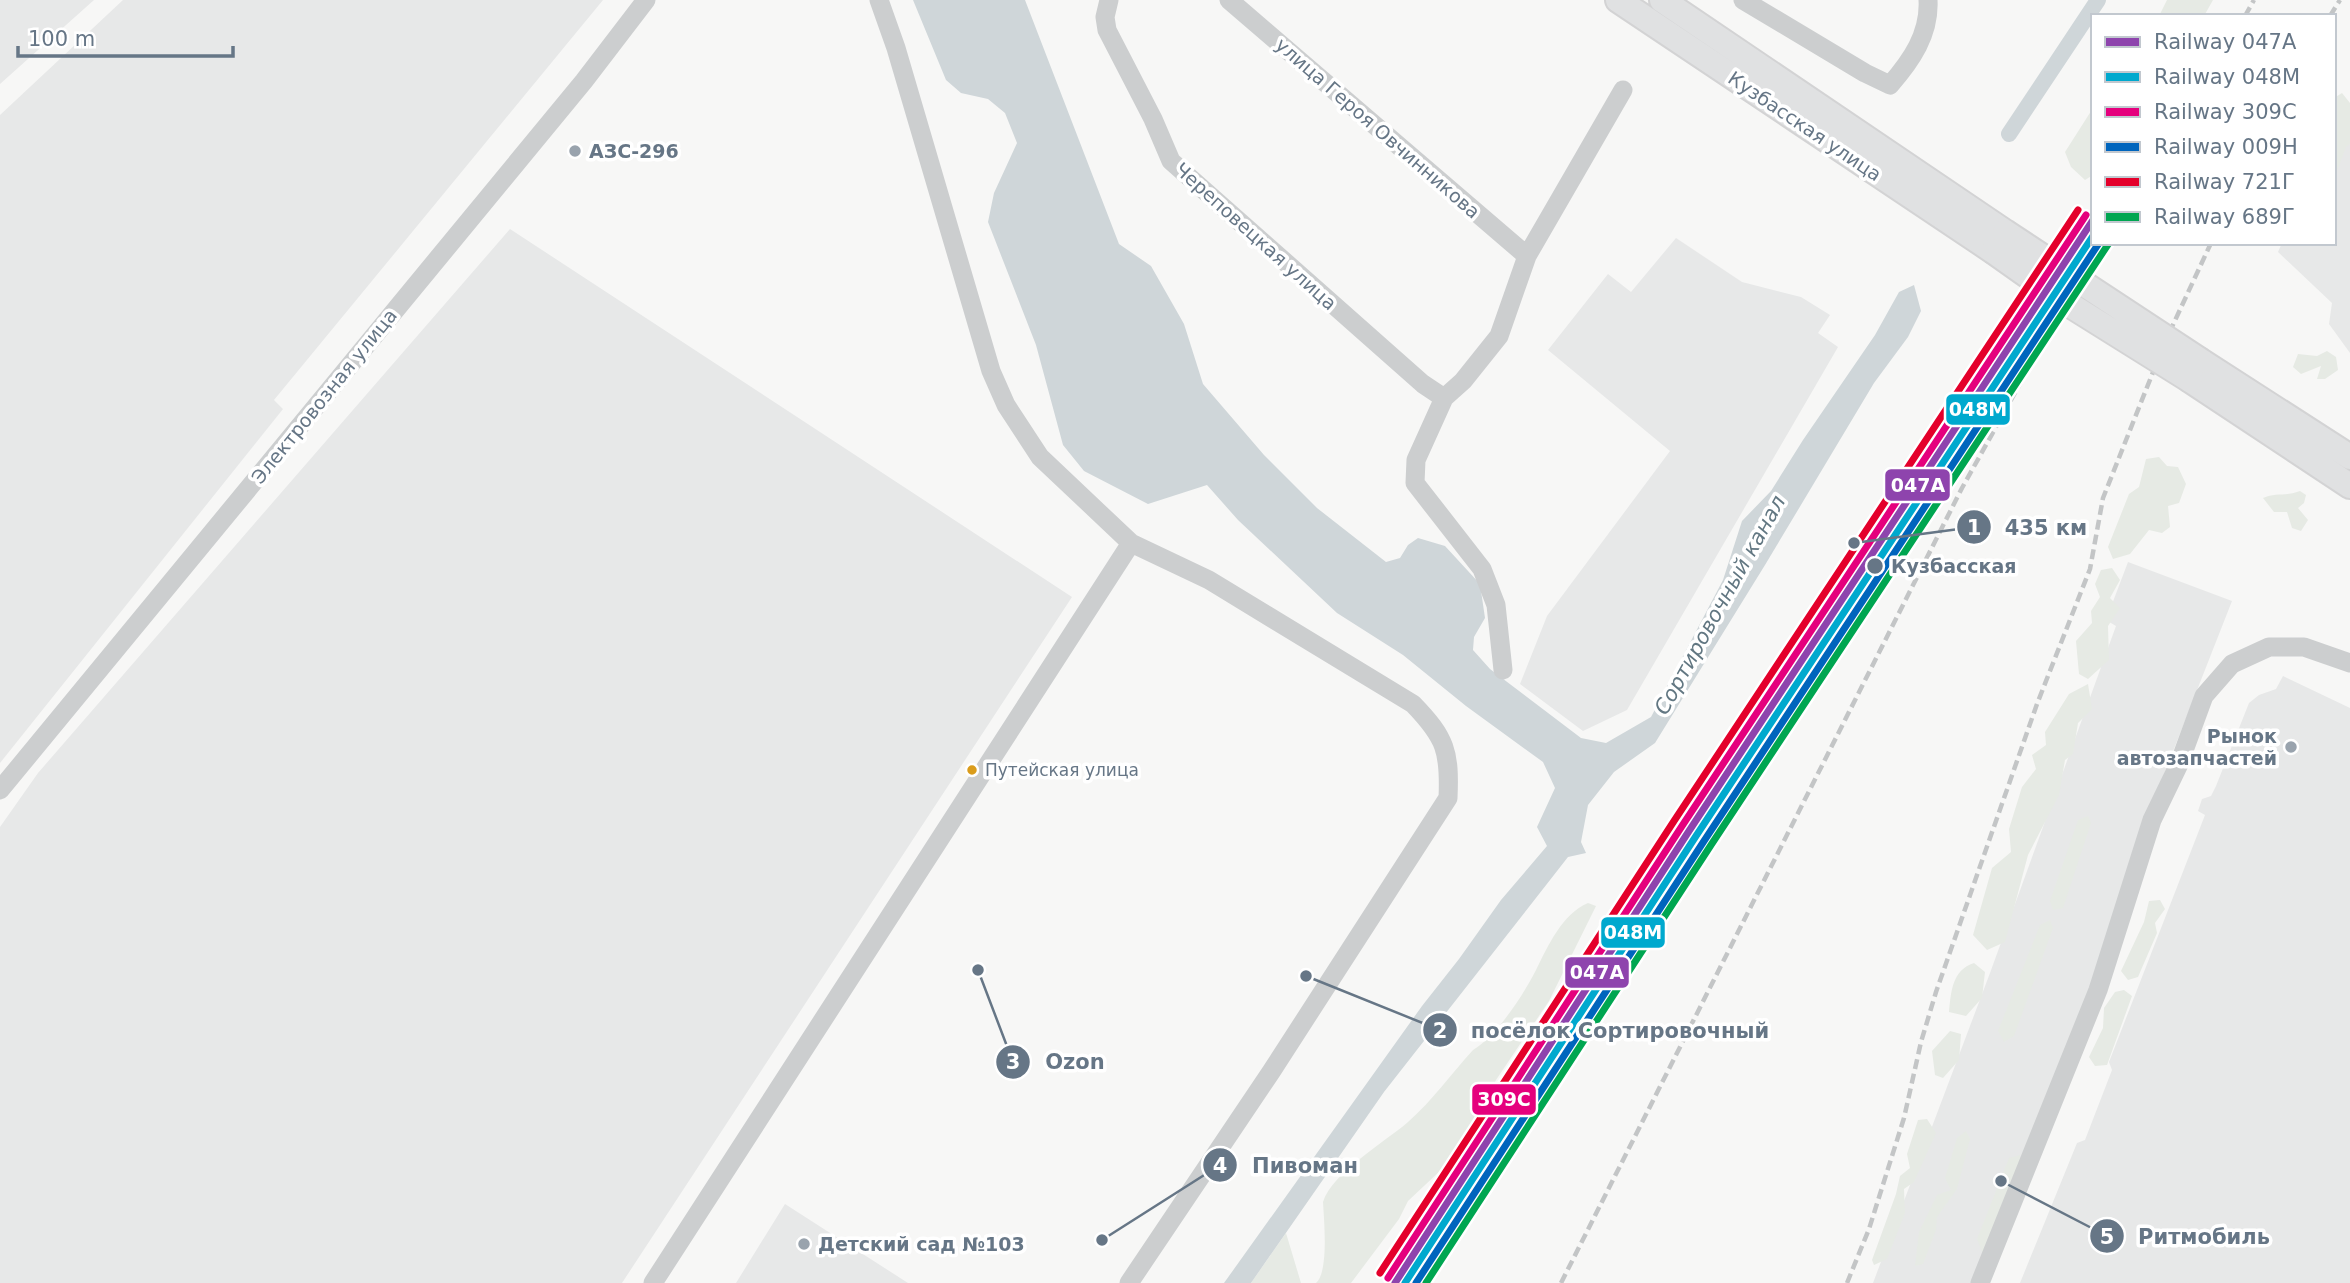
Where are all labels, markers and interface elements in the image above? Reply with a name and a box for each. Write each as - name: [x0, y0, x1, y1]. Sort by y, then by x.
- scale bar: [18, 14, 233, 58]
- legend: [2091, 14, 2336, 245]
- text: 100 m: [28, 27, 95, 51]
- text: Railway 047А: [2154, 30, 2297, 54]
- street label: улица Героя Овчинникова: [1271, 33, 1485, 223]
- text: Railway 048М: [2154, 65, 2300, 89]
- street label: Кузбасская улица: [1724, 67, 1886, 185]
- text: Railway 309С: [2154, 100, 2297, 124]
- text: Railway 009Н: [2154, 135, 2298, 159]
- place label: АЗС-296: [589, 140, 679, 162]
- marker: АЗС-296: [567, 143, 583, 159]
- street label: Череповецкая улица: [1171, 158, 1341, 314]
- text: Railway 721Г: [2154, 170, 2295, 194]
- text: Railway 689Г: [2154, 205, 2295, 229]
- street label: Электровозная улица: [247, 304, 401, 488]
- line badge: 048М: [1945, 393, 2011, 426]
- text: 048М: [1949, 398, 2007, 420]
- line badge: 047А: [1884, 468, 1951, 502]
- text: 047А: [1891, 474, 1945, 496]
- water label: Сортировочный канал: [1650, 491, 1790, 719]
- callout: 435 км: [1956, 506, 2102, 548]
- text: 1: [1967, 516, 1981, 540]
- text: 435 км: [2005, 516, 2087, 540]
- place label: Кузбасская: [1891, 555, 2017, 577]
- marker: Кузбасская: [1865, 556, 1885, 576]
- place label: Рынок автозапчастей: [2117, 725, 2277, 769]
- marker: Рынок автозапчастей: [2283, 739, 2299, 755]
- place label: Путейская улица: [985, 760, 1139, 780]
- marker: Путейская улица: [965, 763, 979, 777]
- line badge: 048М: [1600, 916, 1666, 949]
- text: 048М: [1604, 921, 1662, 943]
- line badge: 047А: [1564, 956, 1630, 989]
- text: 047А: [1570, 961, 1624, 983]
- callout: посёлок Сортировочный: [1422, 1009, 1784, 1051]
- text: 2: [1433, 1019, 1447, 1043]
- text: посёлок Сортировочный: [1471, 1019, 1769, 1043]
- callout: Ozon: [996, 1041, 1118, 1083]
- text: 3: [1006, 1050, 1020, 1074]
- text: Ozon: [1045, 1050, 1105, 1074]
- line badge: 309С: [1471, 1083, 1537, 1116]
- text: 309С: [1477, 1088, 1531, 1110]
- callout: Пивоман: [1203, 1144, 1372, 1186]
- text: 4: [1213, 1154, 1227, 1178]
- text: Пивоман: [1252, 1154, 1358, 1178]
- callout: Ритмобиль: [2089, 1215, 2284, 1257]
- text: 5: [2100, 1225, 2114, 1249]
- text: Ритмобиль: [2138, 1225, 2270, 1249]
- place label: Детский сад №103: [818, 1233, 1025, 1255]
- marker: Детский сад №103: [796, 1236, 812, 1252]

